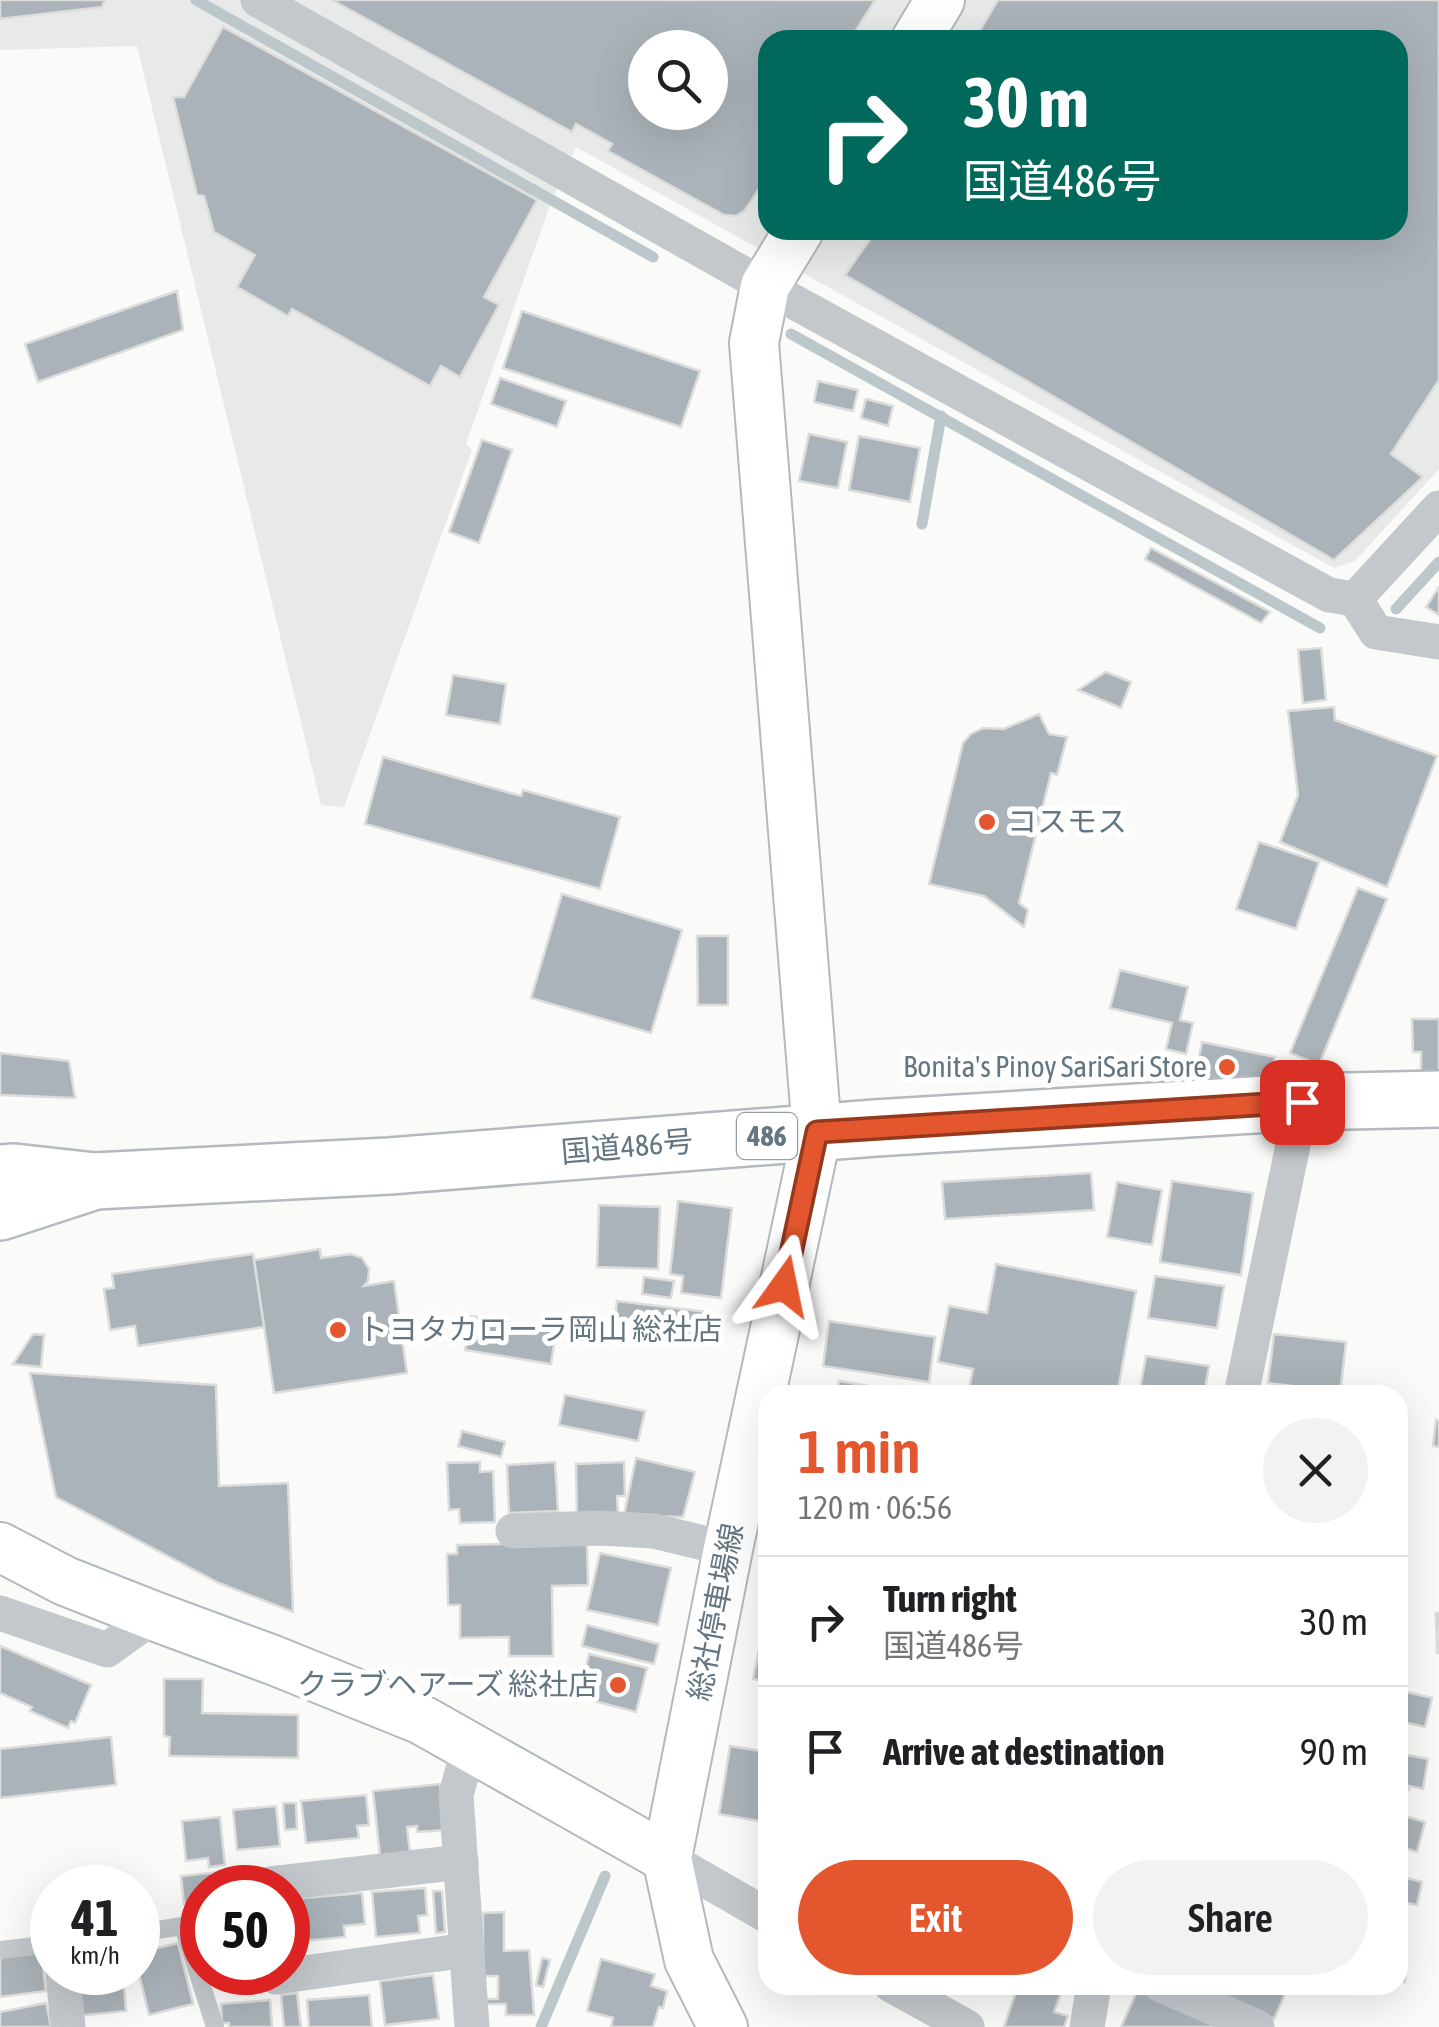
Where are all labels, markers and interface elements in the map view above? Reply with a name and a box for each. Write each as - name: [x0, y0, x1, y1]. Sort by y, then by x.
- map controls: [628, 30, 728, 130]
- button: search: [628, 30, 728, 130]
- text: 30 m: [963, 62, 1089, 142]
- icon: right: [798, 70, 928, 200]
- text: 国道486号: [963, 155, 1161, 207]
- place label: コスモス: [1007, 804, 1127, 838]
- marker: コスモス: [976, 811, 998, 833]
- place label: Bonita's Pinoy SariSari Store: [903, 1049, 1207, 1083]
- marker: Bonita's Pinoy SariSari Store: [1216, 1056, 1238, 1078]
- pin: [1260, 1060, 1345, 1145]
- icon: arrive: [1275, 1075, 1330, 1130]
- road number: 486: [737, 1113, 797, 1159]
- street label: 国道486号: [560, 1123, 694, 1169]
- position arrow: [732, 1234, 836, 1338]
- place label: トヨタカローラ岡山 総社店: [358, 1312, 722, 1346]
- marker: トヨタカローラ岡山 総社店: [327, 1319, 349, 1341]
- text: 1 min: [798, 1417, 921, 1486]
- button: close: [1263, 1418, 1368, 1523]
- text: 120 m · 06:56: [798, 1489, 952, 1526]
- street label: 総社停車場線: [681, 1520, 749, 1703]
- text: Turn right: [883, 1577, 1017, 1620]
- icon: right: [798, 1594, 853, 1649]
- text: 30 m: [1300, 1600, 1368, 1643]
- text: 国道486号: [883, 1627, 1024, 1664]
- place label: クラブヘアーズ 総社店: [297, 1667, 598, 1701]
- marker: クラブヘアーズ 総社店: [607, 1674, 629, 1696]
- icon: arrive: [798, 1724, 853, 1779]
- text: Arrive at destination: [883, 1730, 1165, 1773]
- text: 90 m: [1300, 1730, 1368, 1773]
- button: Exit: [798, 1860, 1073, 1975]
- button: Share: [1093, 1860, 1368, 1975]
- speed limit sign: 50: [180, 1865, 310, 1995]
- text: 41: [71, 1889, 118, 1947]
- text: km/h: [70, 1941, 120, 1969]

